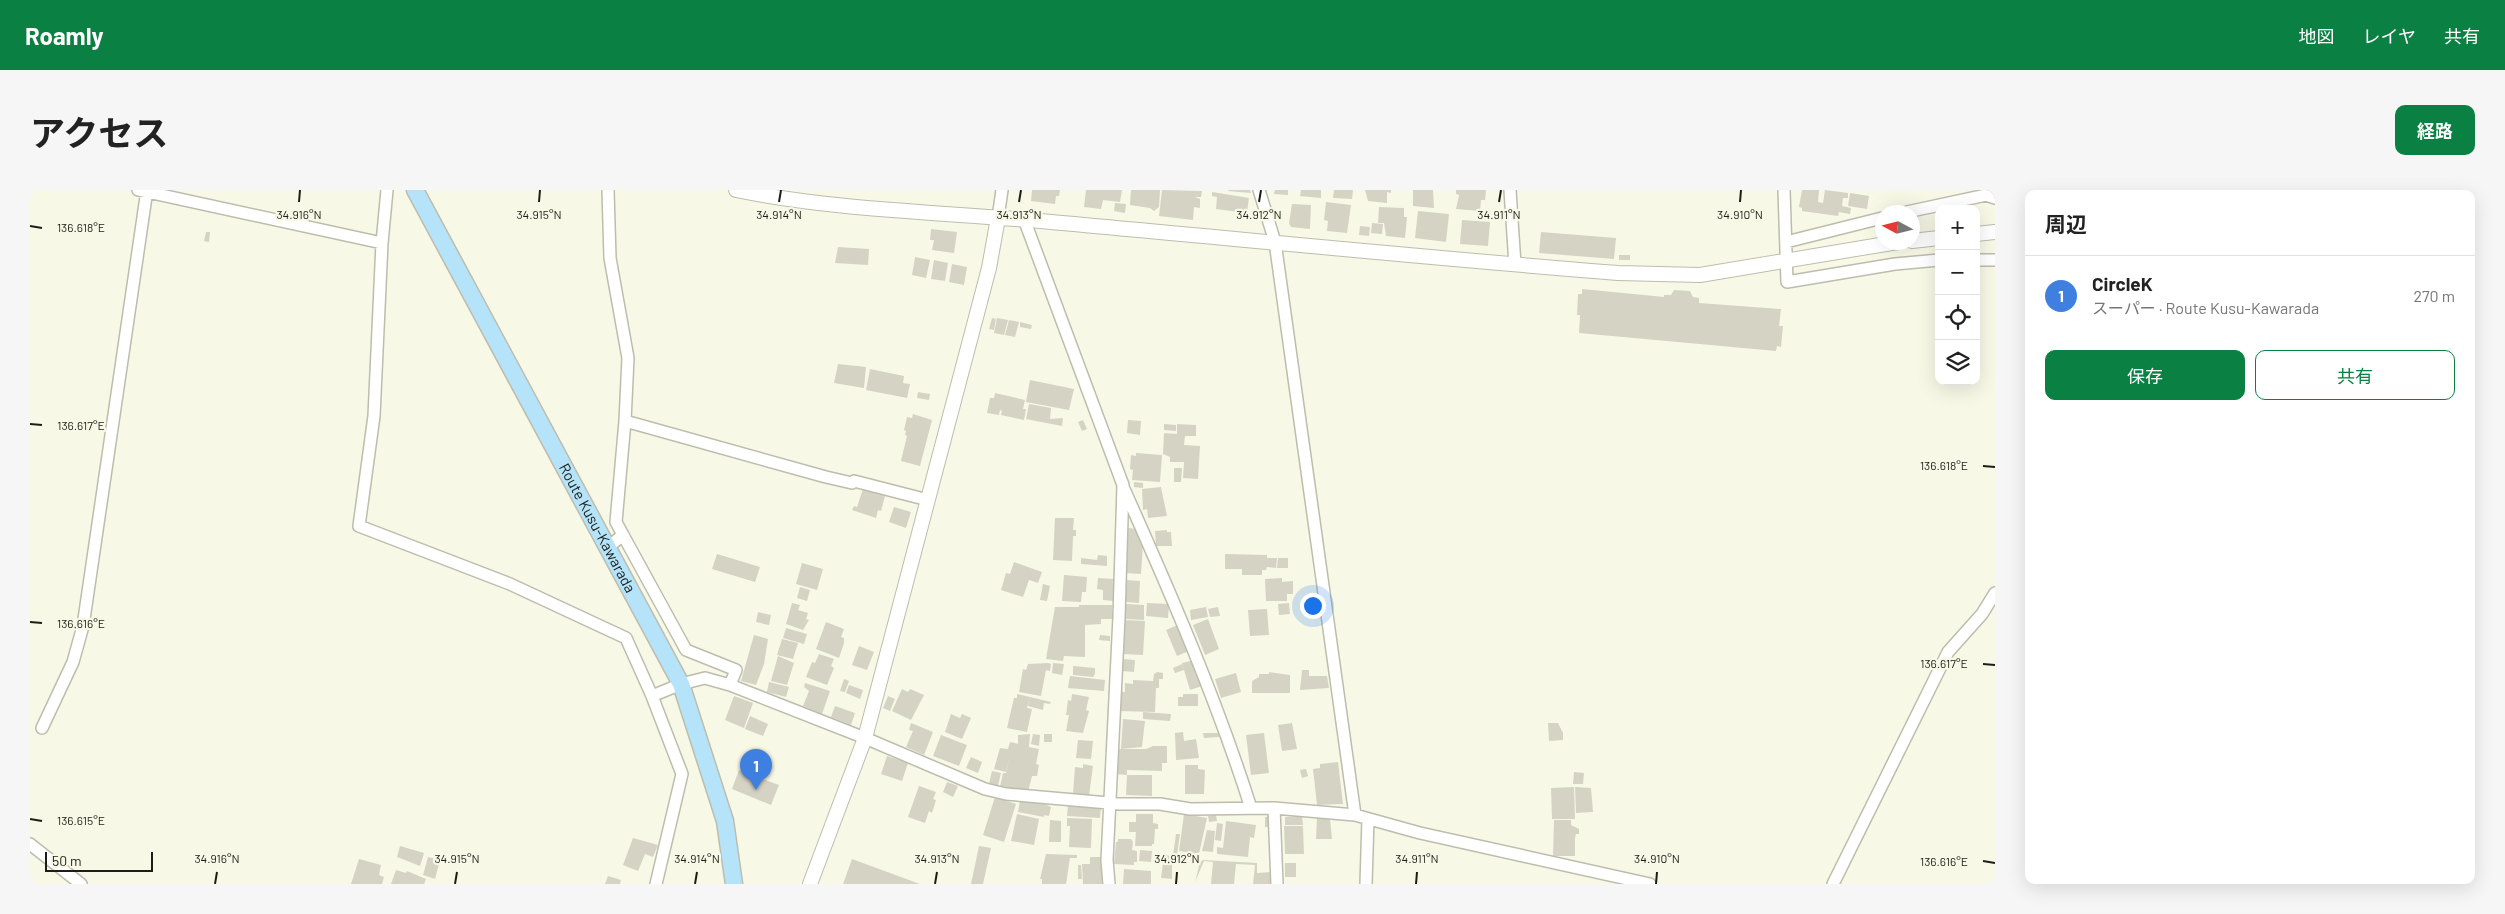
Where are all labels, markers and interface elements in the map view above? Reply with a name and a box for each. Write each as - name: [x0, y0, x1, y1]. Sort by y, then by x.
- text: Roamly: [25, 21, 104, 50]
- text: 地図: [2299, 25, 2335, 47]
- text: レイヤ: [2363, 25, 2416, 47]
- text: 共有: [2444, 25, 2480, 47]
- button: 経路: [2395, 105, 2475, 155]
- text: アクセス: [30, 111, 168, 153]
- north arrow: [1875, 205, 1920, 250]
- map controls: [1935, 205, 1980, 385]
- button: +: [1935, 205, 1980, 250]
- text: 34.916°N: [276, 207, 322, 221]
- text: 34.915°N: [516, 207, 562, 221]
- text: 34.914°N: [756, 207, 802, 221]
- text: 34.913°N: [996, 207, 1042, 221]
- text: 34.912°N: [1236, 207, 1282, 221]
- text: 34.911°N: [1477, 207, 1521, 221]
- text: 34.910°N: [1717, 207, 1763, 221]
- text: 周辺: [2045, 211, 2087, 236]
- text: 136.618°E: [57, 220, 105, 234]
- button: −: [1935, 250, 1980, 295]
- text: CircleK: [2092, 272, 2153, 295]
- text: 1: [2058, 286, 2064, 305]
- text: 270 m: [2413, 286, 2455, 305]
- button: locate: [1935, 295, 1980, 340]
- text: スーパー · Route Kusu-Kawarada: [2092, 298, 2319, 317]
- button: layers: [1935, 340, 1980, 385]
- button: 保存: [2045, 350, 2245, 400]
- button: 共有: [2255, 350, 2455, 400]
- text: 136.617°E: [57, 418, 105, 432]
- text: 136.618°E: [1920, 458, 1968, 472]
- street label: Route Kusu-Kawarada: [556, 460, 640, 595]
- your location: [1300, 593, 1326, 619]
- text: 136.616°E: [57, 616, 105, 630]
- text: 136.617°E: [1920, 656, 1968, 670]
- pin: 1: [740, 749, 772, 790]
- text: 136.615°E: [57, 813, 105, 827]
- scale bar: [45, 849, 152, 872]
- text: 34.916°N: [194, 851, 240, 865]
- text: 34.915°N: [434, 851, 480, 865]
- text: 34.914°N: [674, 851, 720, 865]
- text: 34.913°N: [914, 851, 960, 865]
- text: 34.912°N: [1154, 851, 1200, 865]
- text: 34.911°N: [1395, 851, 1439, 865]
- text: 34.910°N: [1634, 851, 1680, 865]
- text: 50 m: [52, 852, 81, 869]
- text: 136.616°E: [1920, 854, 1968, 868]

